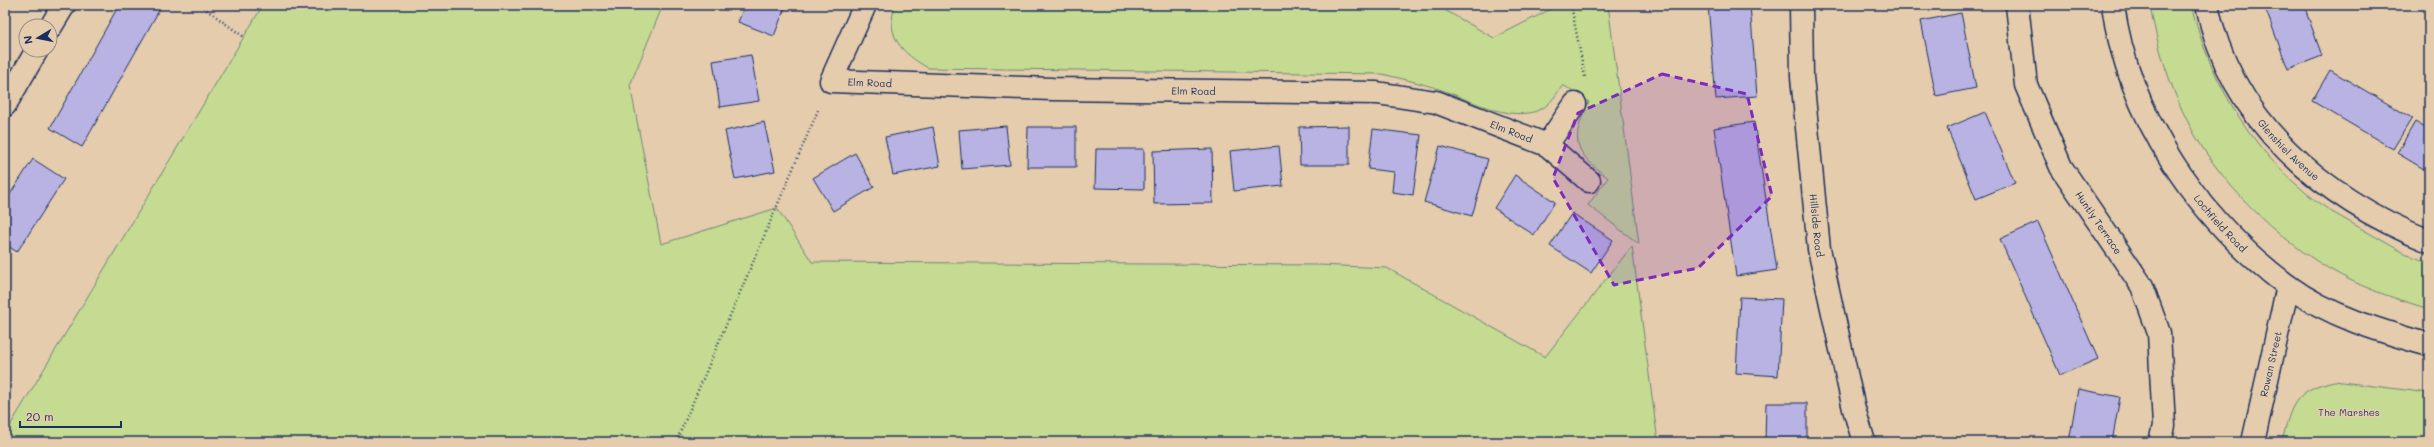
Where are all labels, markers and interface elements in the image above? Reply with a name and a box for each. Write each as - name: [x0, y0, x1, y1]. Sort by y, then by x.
- north arrow: [18, 18, 58, 58]
- text: N: [20, 34, 36, 45]
- street label: Elm Road: [847, 75, 892, 90]
- street label: Elm Road: [1171, 83, 1216, 98]
- street label: Glenshiel Avenue: [2255, 116, 2322, 183]
- street label: Elm Road: [1488, 117, 1535, 146]
- street label: Huntly Terrace: [2072, 188, 2125, 257]
- street label: Lochfield Road: [2191, 192, 2250, 255]
- street label: Hillside Road: [1807, 193, 1828, 258]
- street label: Rowan Street: [2256, 330, 2285, 398]
- scale bar: [20, 403, 121, 429]
- park label: The Marshes: [2318, 405, 2380, 419]
- text: 20 m: [26, 408, 54, 424]

